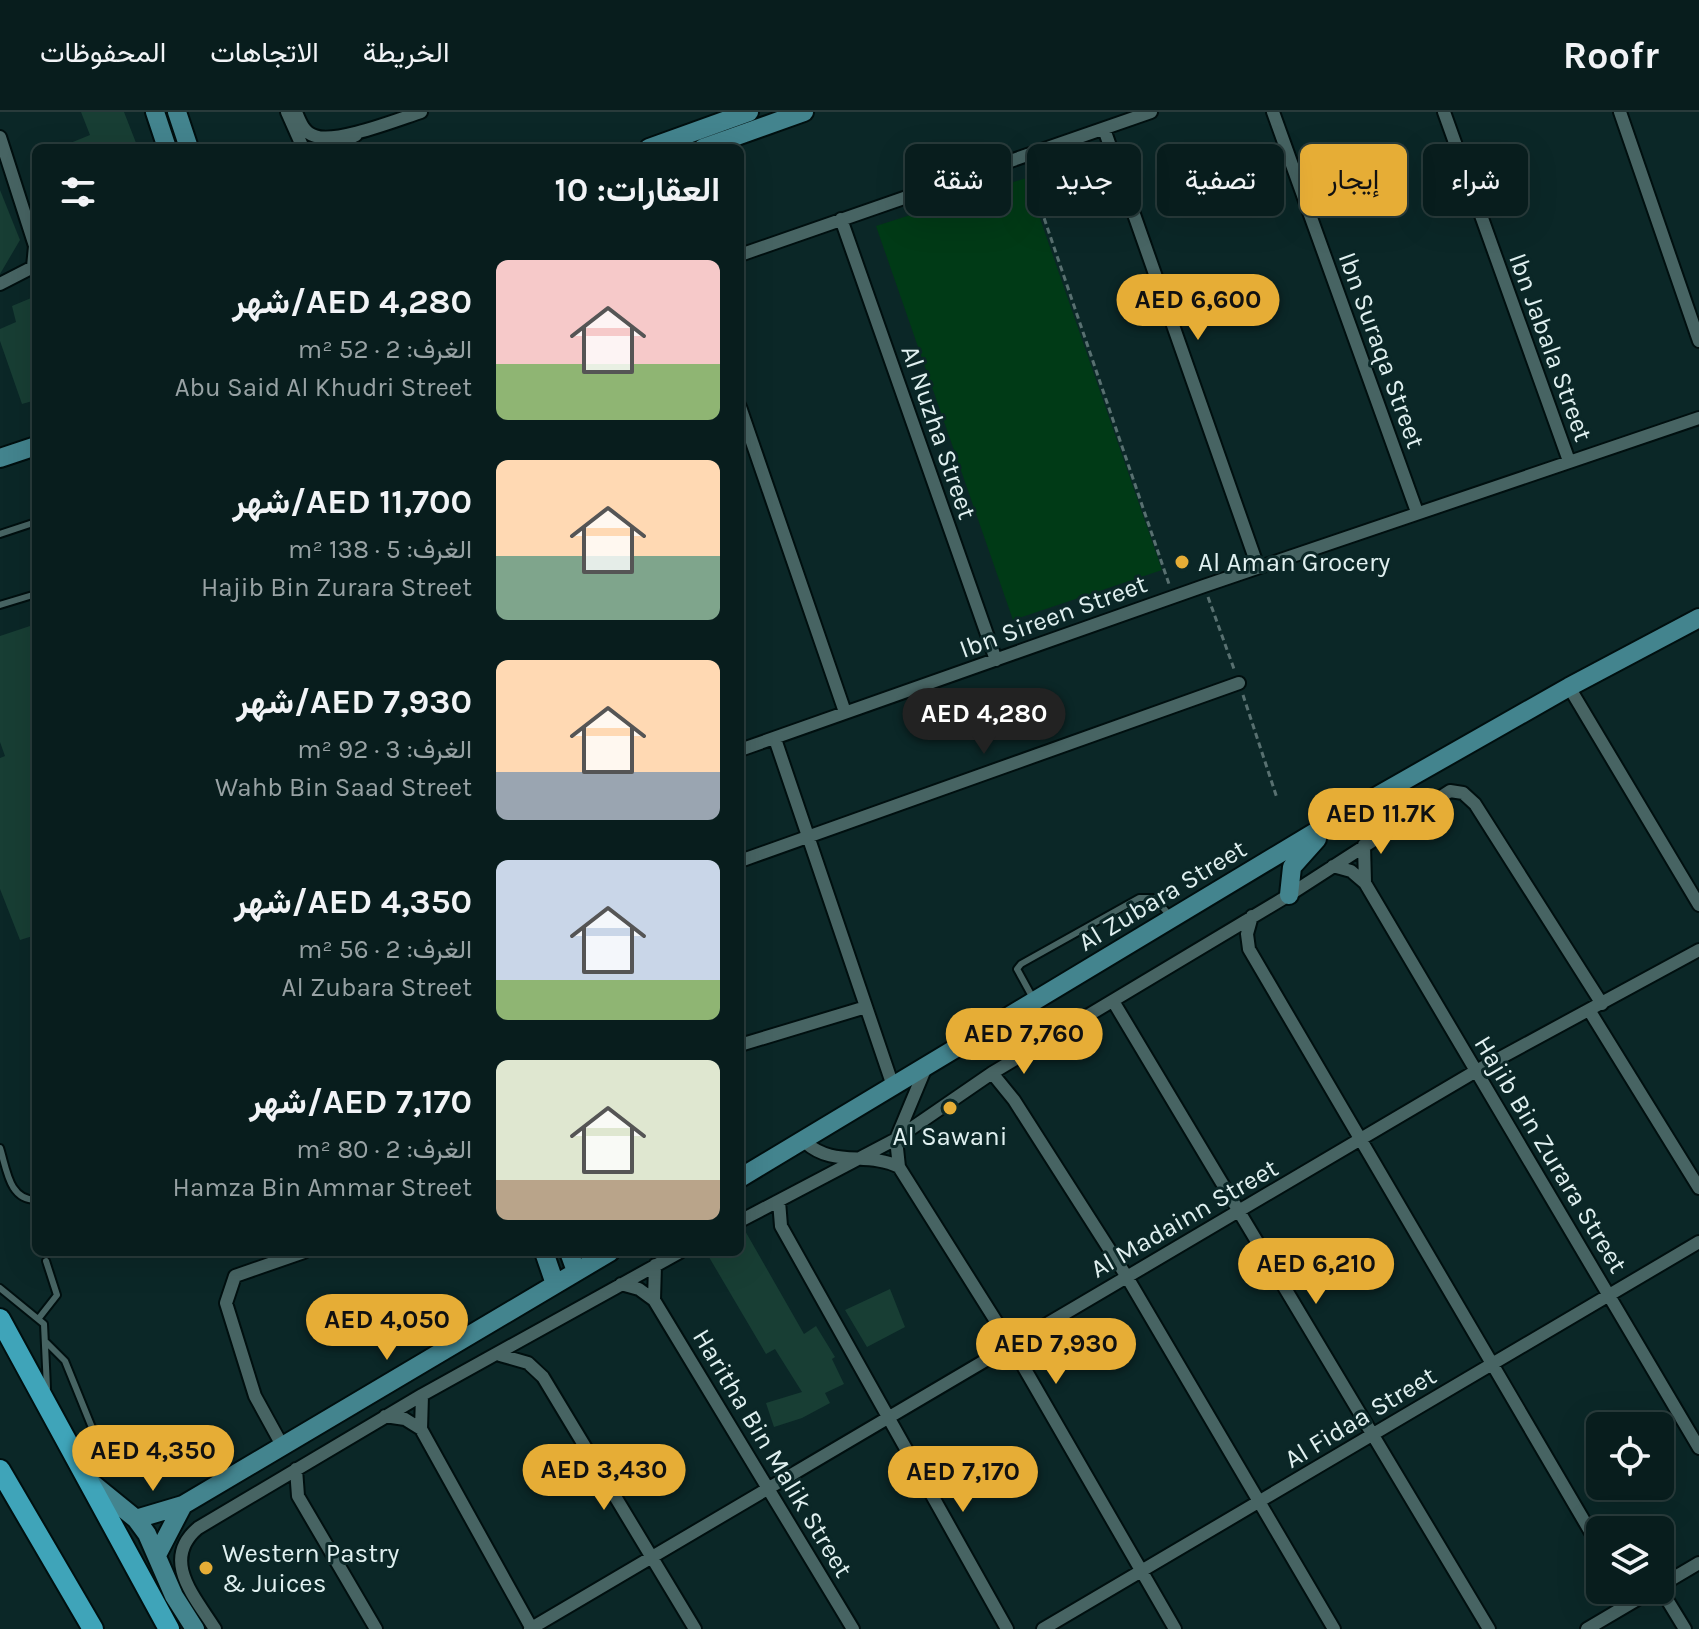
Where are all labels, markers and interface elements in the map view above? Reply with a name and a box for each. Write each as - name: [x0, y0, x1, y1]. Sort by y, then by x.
- text: Roofr: [1563, 33, 1659, 78]
- text: المحفوظات: [40, 36, 166, 69]
- text: الاتجاهات: [210, 36, 319, 69]
- text: الخريطة: [363, 36, 449, 69]
- chip: شقة: [905, 144, 1011, 216]
- chip: جديد: [1027, 144, 1141, 216]
- chip: تصفية: [1157, 144, 1284, 216]
- chip: إيجار: [1300, 144, 1407, 216]
- chip: شراء: [1423, 144, 1528, 216]
- icon: filters: [56, 170, 100, 214]
- text: العقارات: 10: [555, 170, 720, 210]
- street label: Ibn Suraqa Street: [1332, 248, 1432, 453]
- street label: Ibn Jabala Street: [1502, 249, 1599, 446]
- pin: AED 6,600: [1106, 274, 1290, 342]
- text: AED 4,280/شهر: [232, 282, 472, 322]
- text: AED 6,600: [1135, 284, 1261, 315]
- icon: home: [560, 292, 656, 388]
- text: الغرف: 2 · 52 m²: [298, 334, 472, 365]
- street label: Al Nuzha Street: [894, 341, 983, 523]
- text: Abu Said Al Khudri Street: [175, 372, 472, 403]
- text: AED 11,700/شهر: [232, 482, 472, 522]
- icon: home: [560, 492, 656, 588]
- text: الغرف: 5 · 138 m²: [288, 534, 472, 565]
- place label: Al Aman Grocery: [1198, 547, 1390, 578]
- marker: Al Aman Grocery: [1173, 553, 1191, 571]
- street label: Ibn Sireen Street: [955, 568, 1151, 665]
- text: Hajib Bin Zurara Street: [201, 572, 472, 603]
- text: AED 7,930/شهر: [236, 682, 472, 722]
- pin: AED 4,280: [892, 688, 1076, 756]
- icon: home: [560, 692, 656, 788]
- text: AED 4,280: [921, 698, 1047, 729]
- text: الغرف: 3 · 92 m²: [297, 734, 472, 765]
- text: Wahb Bin Saad Street: [215, 772, 472, 803]
- pin: AED 11.7K: [1289, 788, 1473, 856]
- text: AED 11.7K: [1326, 798, 1436, 829]
- street label: Al Zubara Street: [1073, 833, 1252, 958]
- text: AED 4,350/شهر: [234, 882, 472, 922]
- icon: home: [560, 892, 656, 988]
- text: الغرف: 2 · 56 m²: [298, 934, 472, 965]
- text: Al Zubara Street: [282, 972, 472, 1003]
- pin: AED 7,760: [932, 1008, 1116, 1076]
- text: AED 7,760: [964, 1018, 1084, 1049]
- street label: Hajib Bin Zurara Street: [1467, 1030, 1634, 1279]
- text: AED 7,170/شهر: [249, 1082, 472, 1122]
- icon: home: [560, 1092, 656, 1188]
- marker: Al Sawani: [941, 1099, 959, 1117]
- place label: Al Sawani: [892, 1121, 1008, 1152]
- text: الغرف: 2 · 80 m²: [296, 1134, 472, 1165]
- street label: Al Madainn Street: [1085, 1152, 1284, 1285]
- text: Hamza Bin Ammar Street: [173, 1172, 472, 1203]
- pin: AED 6,210: [1224, 1238, 1408, 1306]
- text: AED 6,210: [1256, 1248, 1376, 1279]
- pin: AED 4,050: [295, 1294, 479, 1362]
- text: AED 4,050: [324, 1304, 450, 1335]
- pin: AED 7,930: [964, 1318, 1148, 1386]
- street label: Haritha Bin Malik Street: [686, 1323, 859, 1583]
- text: AED 7,930: [994, 1328, 1118, 1359]
- street label: Al Fidaa Street: [1279, 1360, 1442, 1475]
- map controls: [1586, 1412, 1674, 1604]
- button: locate: [1586, 1412, 1674, 1500]
- pin: AED 4,350: [61, 1425, 245, 1493]
- text: AED 4,350: [90, 1435, 216, 1466]
- pin: AED 3,430: [512, 1444, 696, 1512]
- pin: AED 7,170: [871, 1446, 1055, 1514]
- text: AED 3,430: [541, 1454, 667, 1485]
- text: AED 7,170: [906, 1456, 1020, 1487]
- button: layers: [1586, 1516, 1674, 1604]
- place label: Western Pastry & Juices: [222, 1538, 399, 1599]
- marker: Western Pastry & Juices: [197, 1559, 215, 1577]

